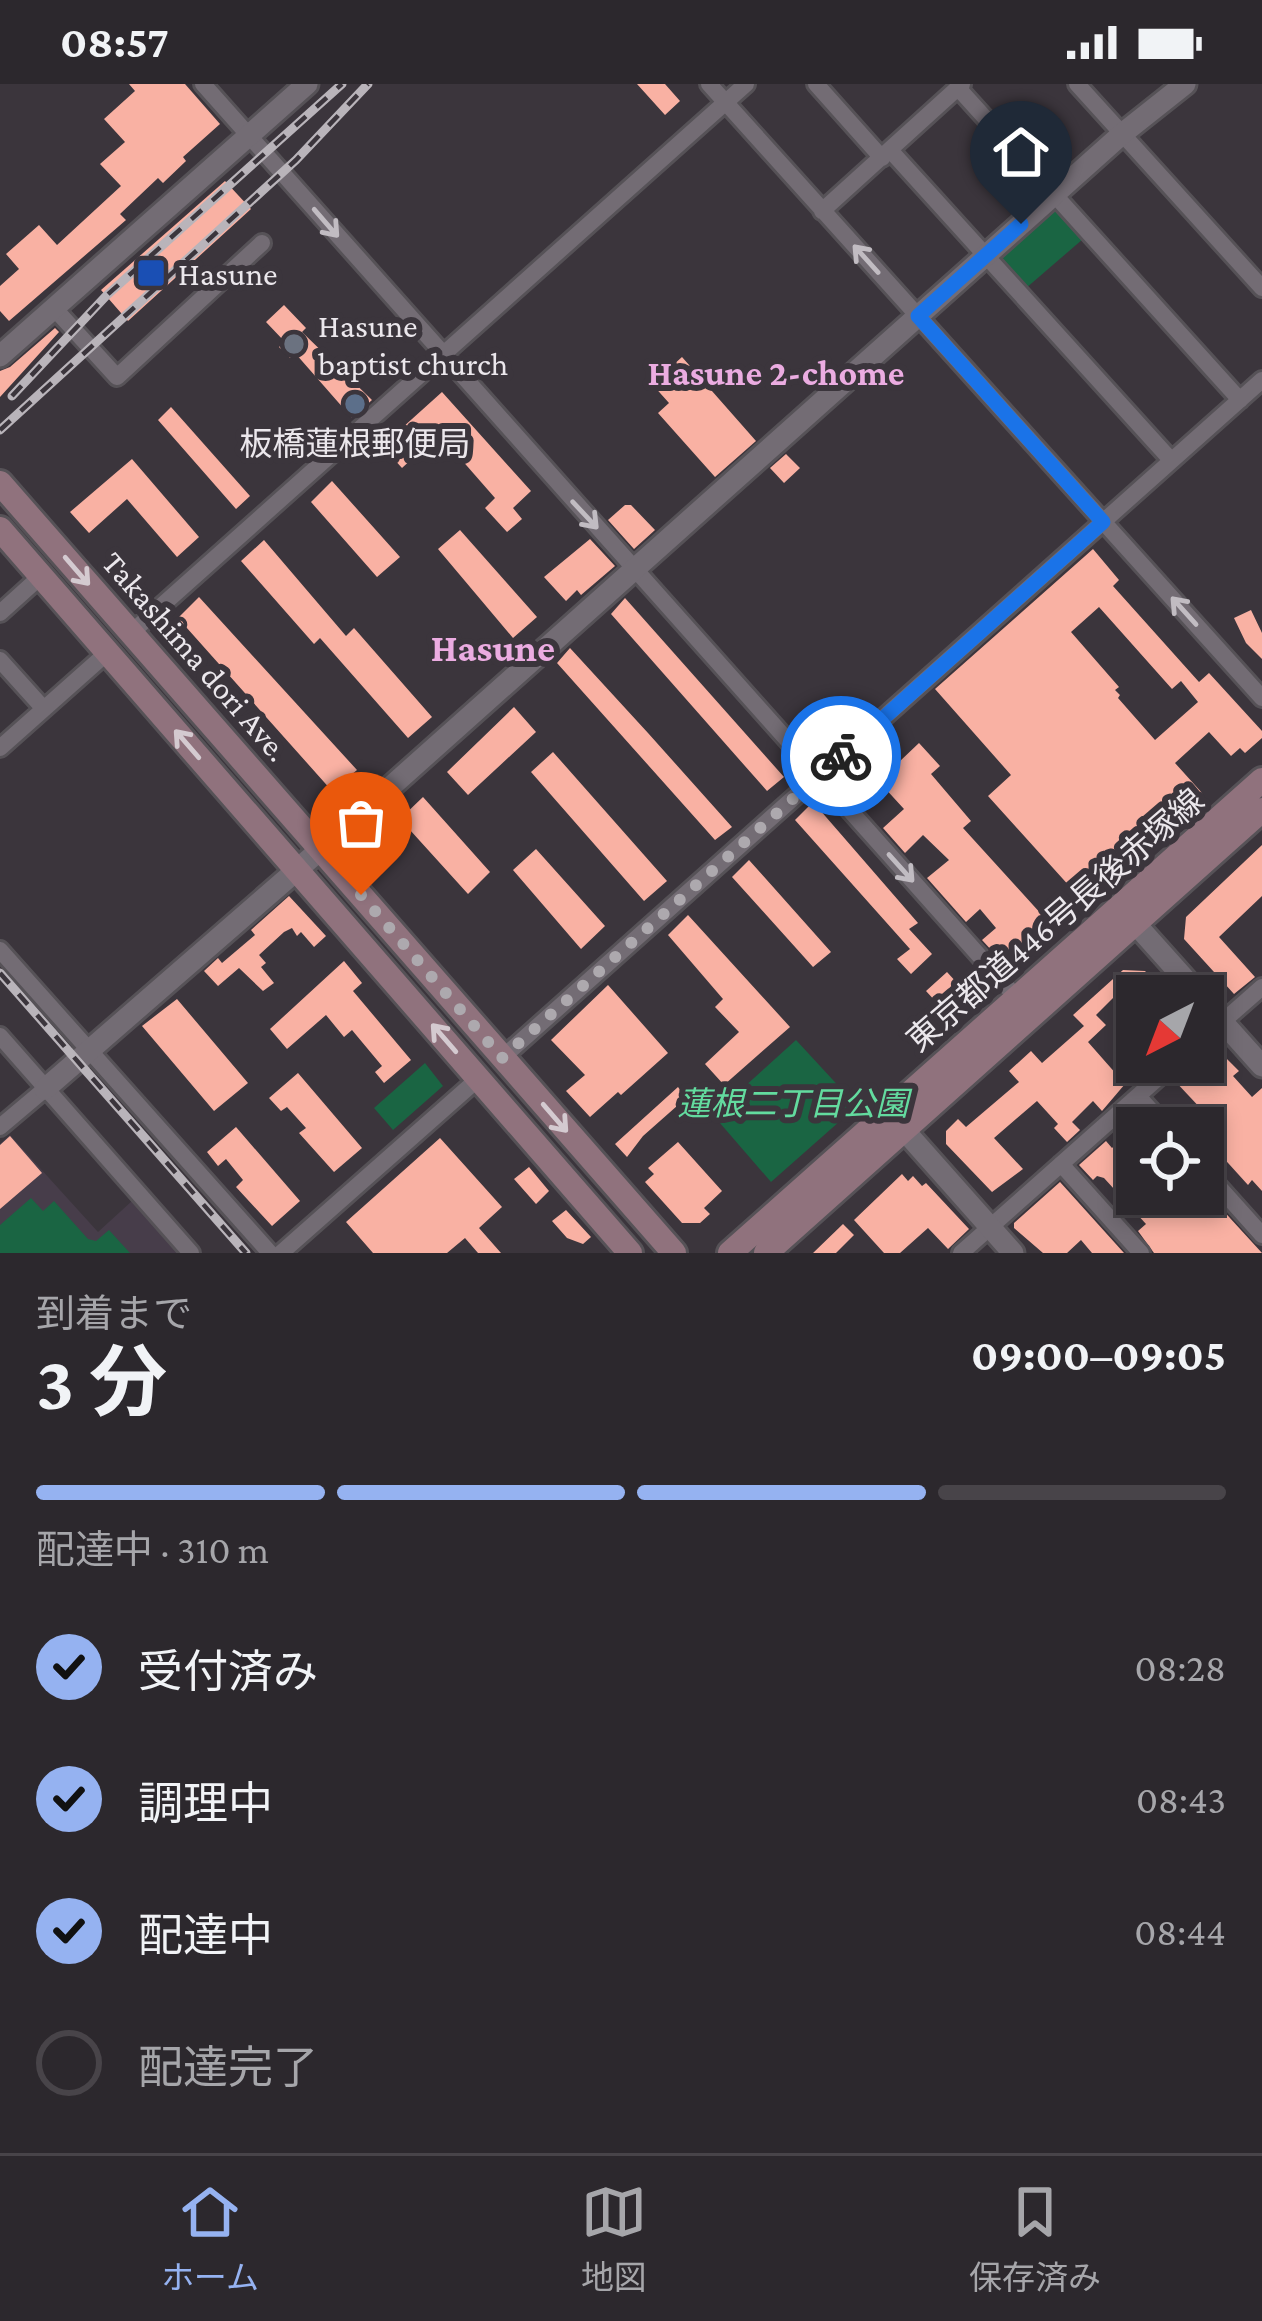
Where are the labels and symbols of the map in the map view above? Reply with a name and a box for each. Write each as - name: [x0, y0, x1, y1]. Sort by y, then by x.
- pin: [970, 101, 1072, 224]
- one-way arrow: [312, 207, 339, 238]
- one-way arrow: [853, 245, 880, 275]
- place label: Hasune: [178, 255, 278, 292]
- marker: Hasune: [135, 257, 167, 289]
- place label: Hasune baptist church: [318, 307, 508, 382]
- marker: Hasune baptist church: [281, 331, 307, 357]
- district label: Hasune 2-chome: [648, 353, 904, 393]
- marker: 板橋蓮根郵便局: [342, 391, 368, 417]
- place label: 板橋蓮根郵便局: [240, 425, 471, 462]
- one-way arrow: [571, 499, 599, 529]
- street label: Takashima dori Ave.: [95, 544, 297, 768]
- one-way arrow: [63, 555, 90, 586]
- one-way arrow: [1171, 596, 1198, 627]
- district label: Hasune: [431, 626, 555, 669]
- courier: [781, 696, 901, 816]
- one-way arrow: [174, 729, 202, 760]
- pin: [310, 772, 412, 895]
- street label: 東京都道446号長後赤塚線: [899, 781, 1211, 1059]
- one-way arrow: [887, 852, 914, 883]
- north arrow: [1116, 975, 1224, 1083]
- one-way arrow: [431, 1023, 458, 1053]
- park label: 蓮根二丁目公園: [678, 1085, 913, 1122]
- one-way arrow: [541, 1102, 568, 1132]

